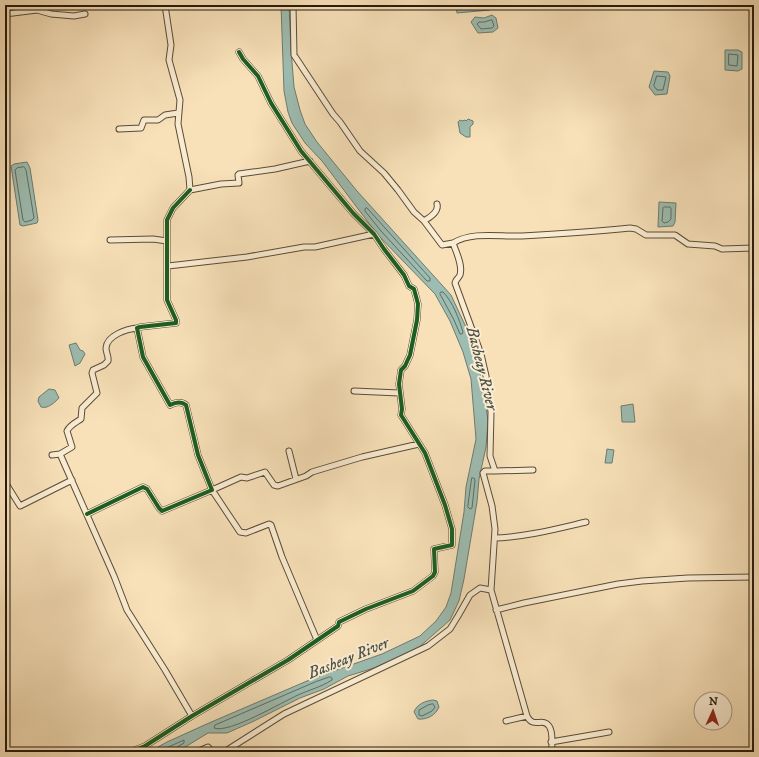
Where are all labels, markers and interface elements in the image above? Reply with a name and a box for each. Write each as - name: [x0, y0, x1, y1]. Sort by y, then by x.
- water label: Basheay River: [462, 323, 502, 413]
- water label: Basheay River: [304, 632, 393, 684]
- north arrow: [693, 691, 733, 731]
- text: N: [709, 695, 718, 709]

